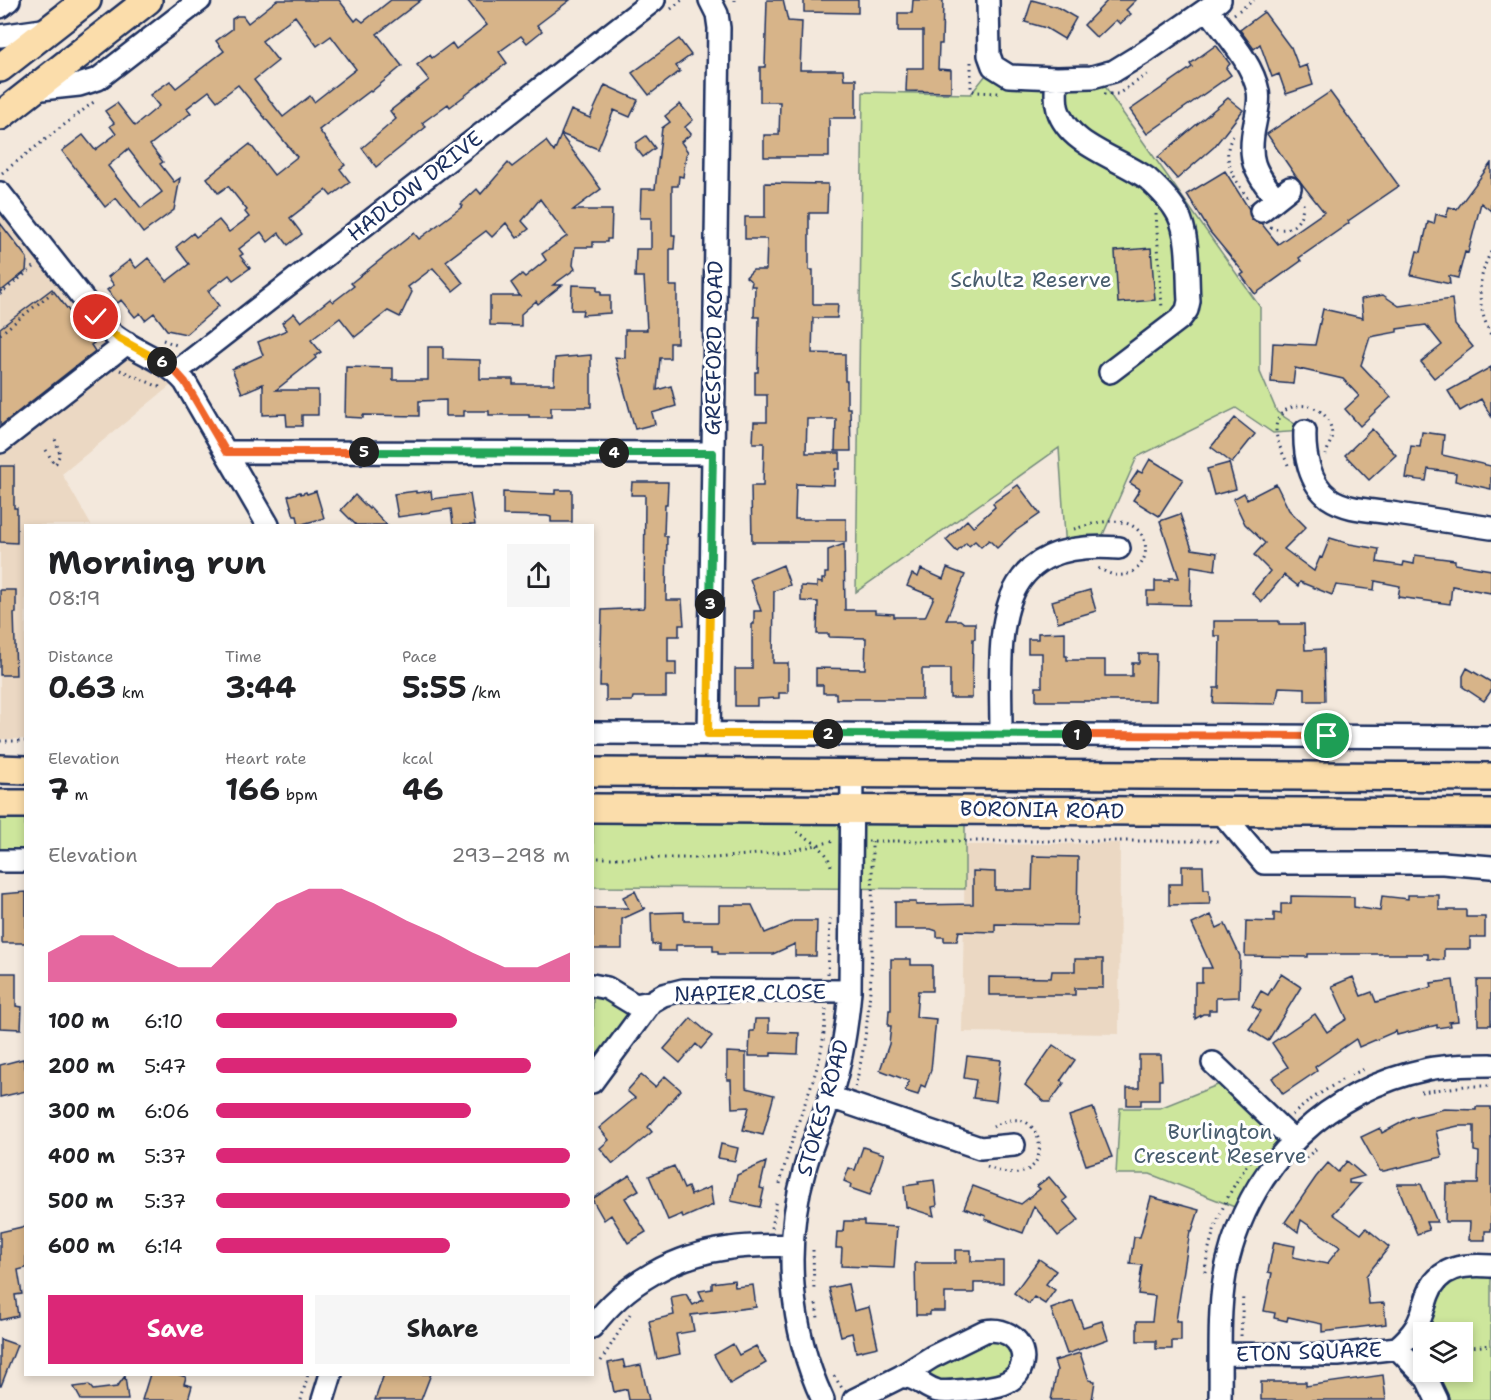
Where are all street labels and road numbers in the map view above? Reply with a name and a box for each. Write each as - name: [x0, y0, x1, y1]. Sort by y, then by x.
- street label: HADLOW DRIVE: [342, 124, 488, 248]
- street label: GRESFORD ROAD: [698, 260, 730, 436]
- street label: BORONIA ROAD: [960, 795, 1124, 825]
- street label: NAPIER CLOSE: [674, 978, 826, 1008]
- street label: STOKES ROAD: [790, 1036, 856, 1180]
- street label: ETON SQUARE: [1236, 1335, 1382, 1369]

